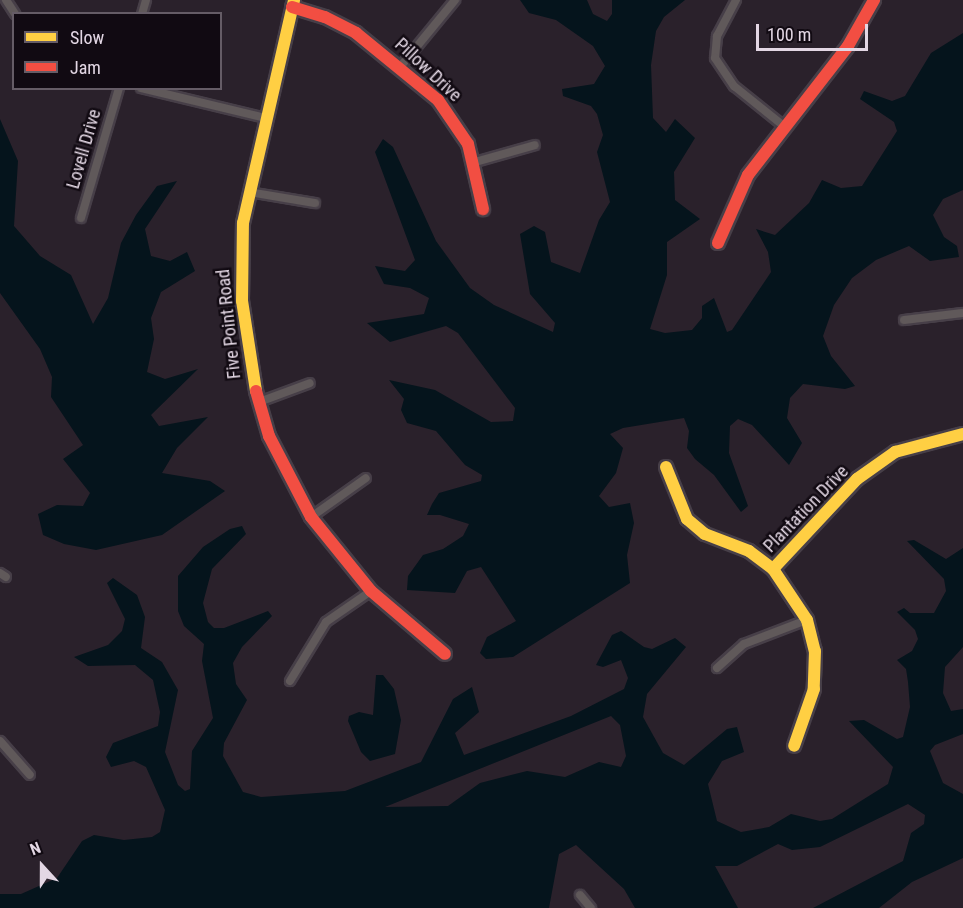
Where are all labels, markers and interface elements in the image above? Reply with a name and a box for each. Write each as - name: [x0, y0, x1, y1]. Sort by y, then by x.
- legend: [12, 12, 222, 90]
- scale bar: [759, 12, 872, 50]
- text: 100 m: [767, 24, 811, 45]
- text: Slow: [70, 27, 104, 48]
- street label: Pillow Drive: [390, 34, 466, 106]
- text: Jam: [70, 57, 101, 78]
- street label: Lovell Drive: [62, 107, 106, 191]
- street label: Five Point Road: [212, 268, 246, 380]
- street label: Plantation Drive: [759, 461, 853, 557]
- north arrow: [12, 836, 72, 896]
- text: N: [27, 838, 43, 859]

